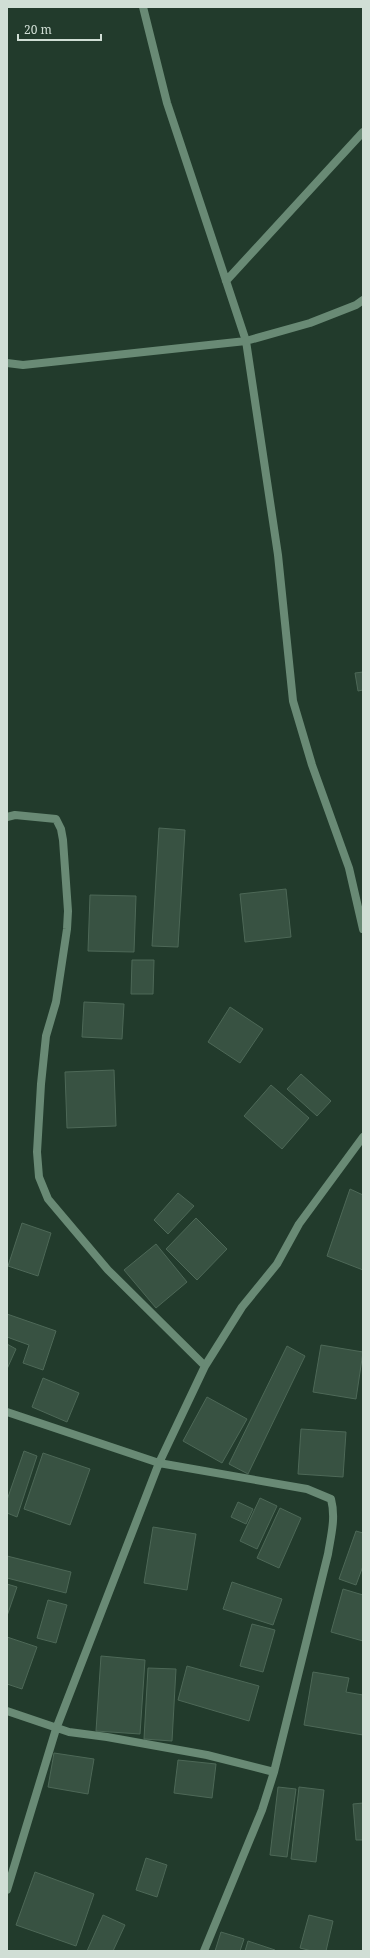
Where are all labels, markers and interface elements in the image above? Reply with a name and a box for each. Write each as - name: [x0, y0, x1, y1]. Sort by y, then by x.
- scale bar: [18, 16, 101, 42]
- text: 20 m: [24, 21, 52, 38]

